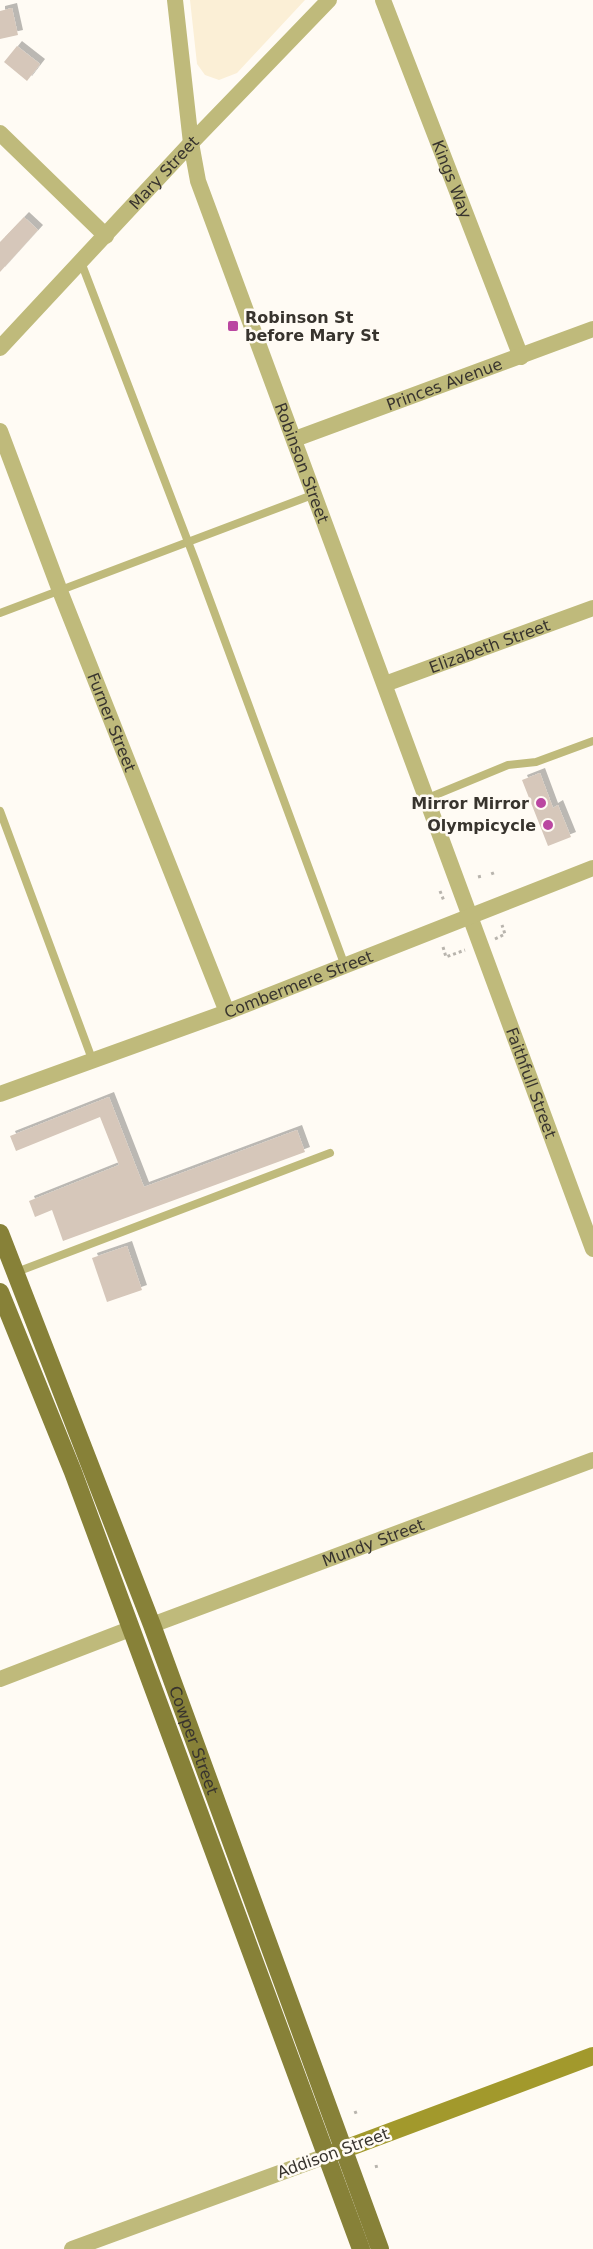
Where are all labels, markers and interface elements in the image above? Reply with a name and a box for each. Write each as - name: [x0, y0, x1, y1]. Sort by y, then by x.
- street label: Mary Street: [125, 132, 202, 213]
- street label: Kings Way: [428, 137, 476, 221]
- place label: Robinson St before Mary St: [245, 308, 380, 345]
- marker: Robinson St before Mary St: [226, 319, 240, 333]
- street label: Princes Avenue: [384, 354, 505, 414]
- street label: Robinson Street: [271, 400, 333, 526]
- street label: Elizabeth Street: [426, 615, 552, 677]
- street label: Furner Street: [84, 670, 140, 775]
- place label: Mirror Mirror: [411, 794, 529, 813]
- marker: Mirror Mirror: [534, 796, 548, 810]
- place label: Olympicycle: [427, 816, 536, 835]
- marker: Olympicycle: [541, 818, 555, 832]
- street label: Combermere Street: [221, 946, 375, 1022]
- street label: Faithfull Street: [502, 1025, 561, 1141]
- street label: Mundy Street: [319, 1515, 427, 1570]
- street label: Cowper Street: [166, 1683, 223, 1797]
- street label: Addison Street: [275, 2124, 391, 2182]

